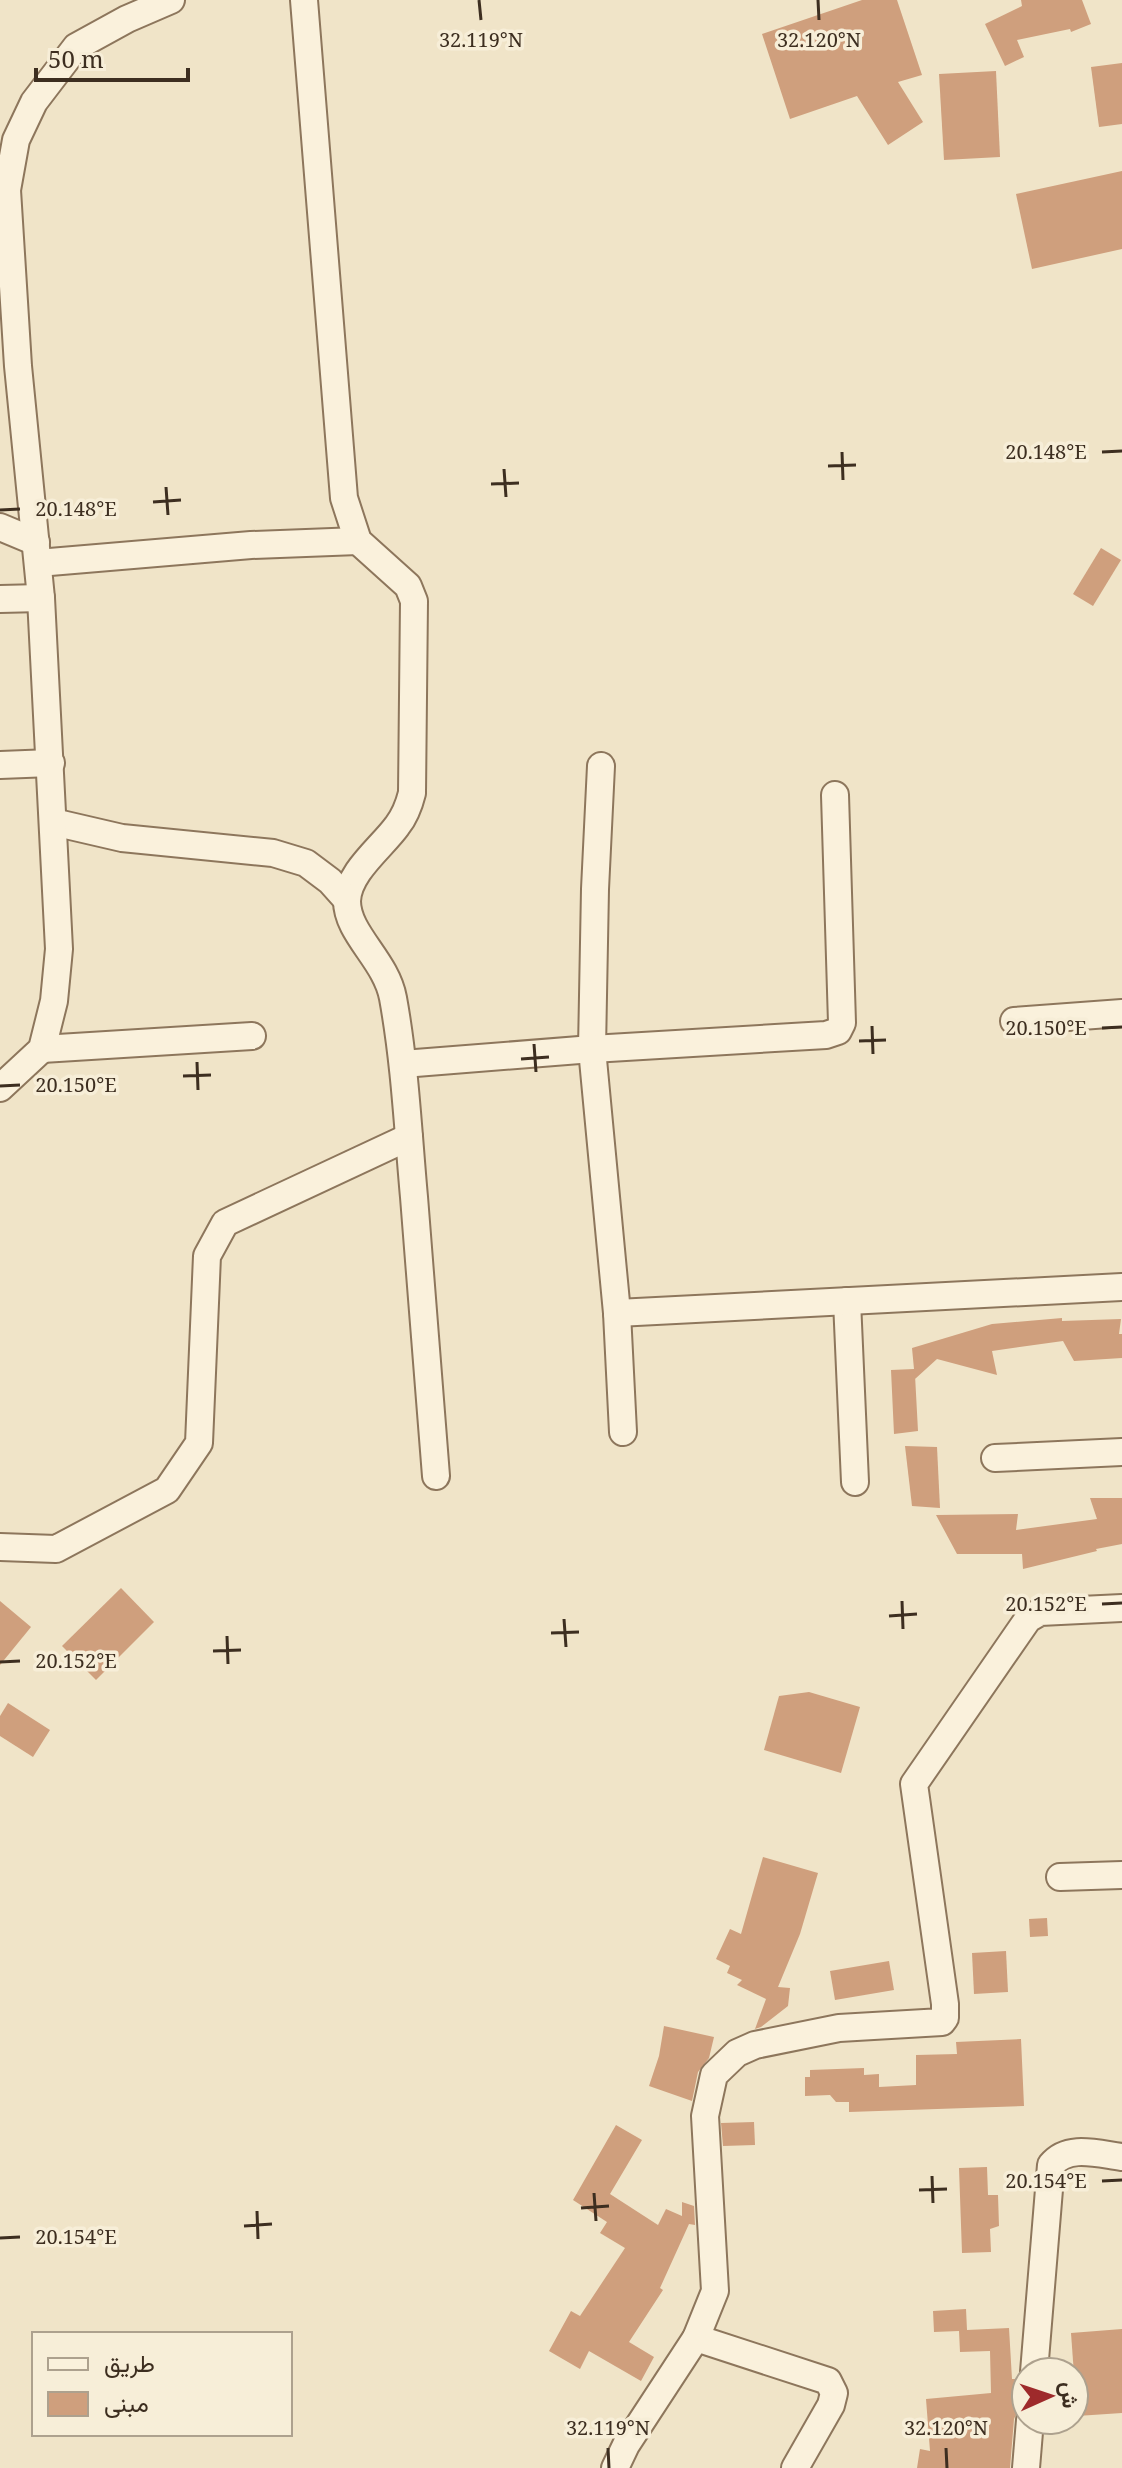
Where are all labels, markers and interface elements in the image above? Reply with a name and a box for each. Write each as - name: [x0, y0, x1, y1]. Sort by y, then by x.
- text: 32.119°N: [439, 26, 523, 53]
- text: 32.120°N: [777, 26, 861, 53]
- scale bar: [36, 32, 188, 82]
- text: 50 m: [48, 42, 104, 75]
- text: 20.148°E: [1005, 438, 1087, 465]
- text: 20.148°E: [35, 495, 117, 522]
- text: 20.150°E: [1005, 1014, 1087, 1041]
- text: 20.150°E: [35, 1071, 117, 1098]
- text: 20.152°E: [1005, 1590, 1087, 1617]
- text: 20.152°E: [35, 1647, 117, 1674]
- text: 20.154°E: [1005, 2167, 1087, 2194]
- text: 20.154°E: [35, 2223, 117, 2250]
- legend: [32, 2332, 292, 2436]
- text: طريق: [104, 2346, 155, 2379]
- north arrow: [1010, 2356, 1090, 2436]
- text: ش: [1055, 2381, 1087, 2409]
- text: مبنى: [104, 2386, 149, 2419]
- text: 32.119°N: [566, 2414, 650, 2441]
- text: 32.120°N: [904, 2414, 988, 2441]

